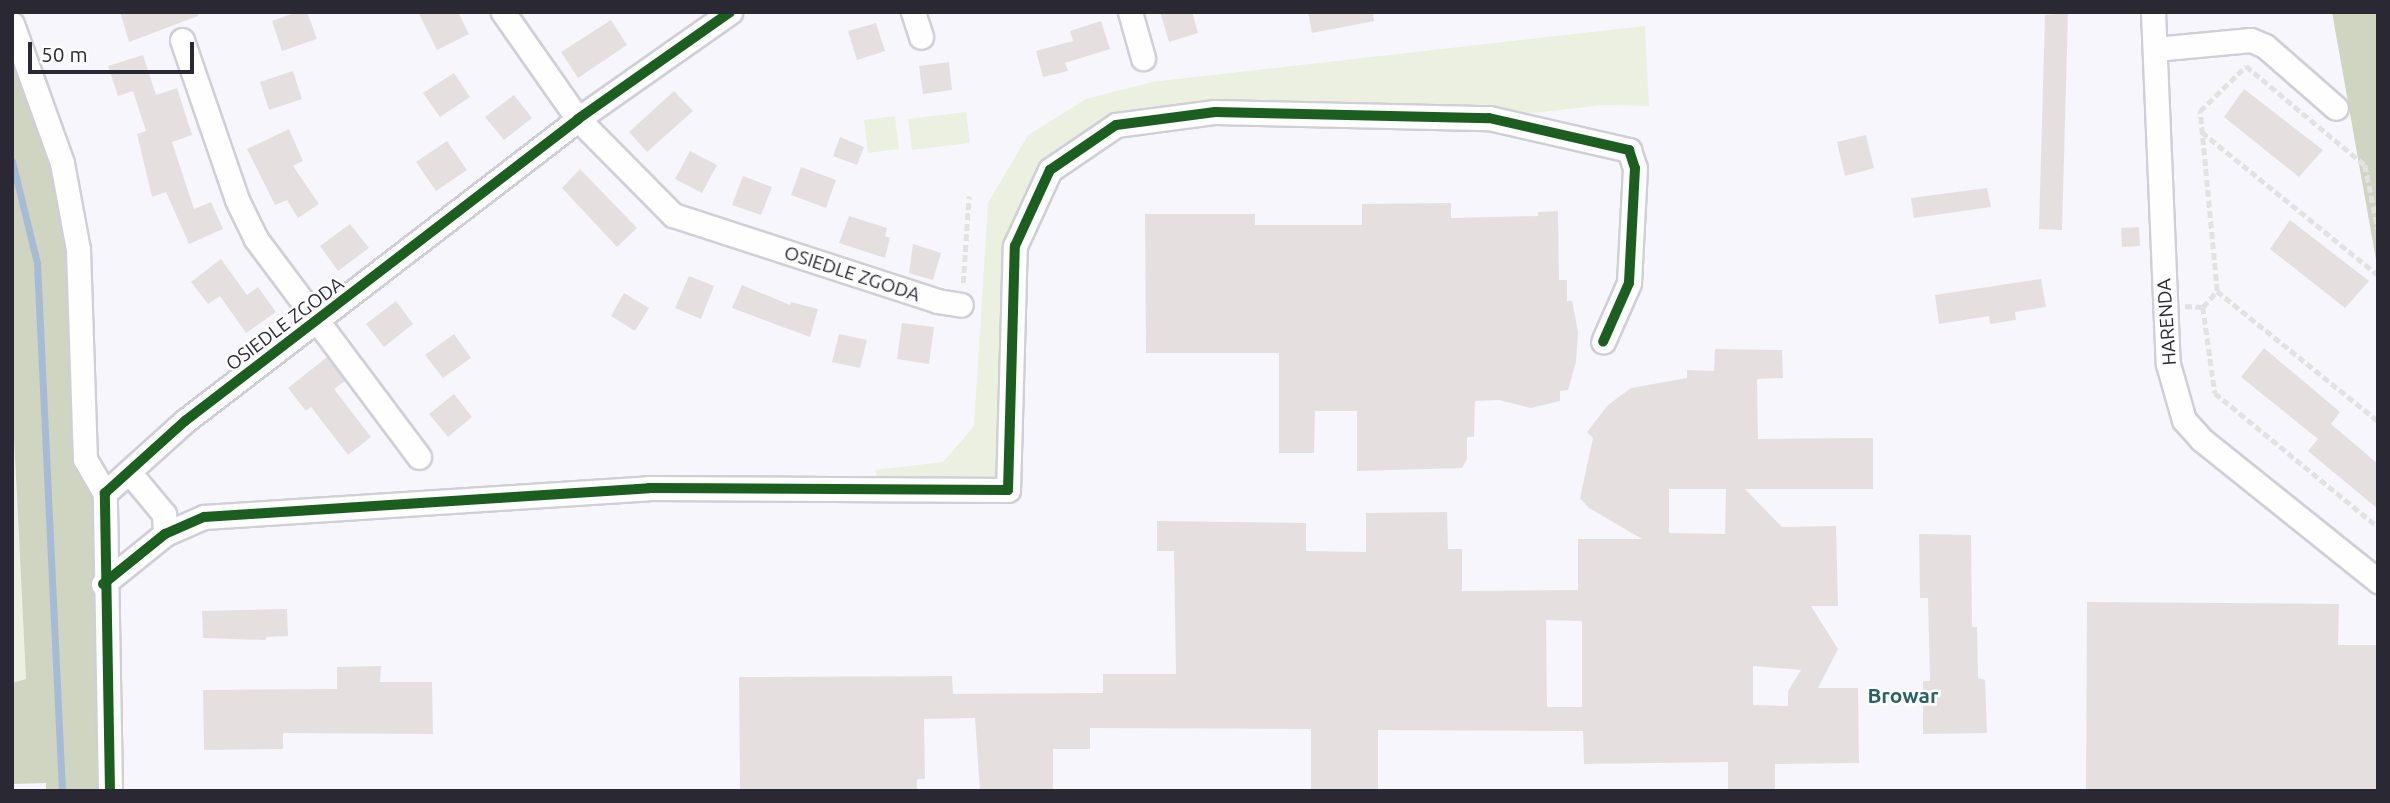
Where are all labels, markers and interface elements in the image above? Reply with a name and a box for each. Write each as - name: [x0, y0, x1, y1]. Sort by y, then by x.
- scale bar: [32, 28, 198, 72]
- text: 50 m: [41, 42, 88, 66]
- street label: OSIEDLE ZGODA: [781, 241, 923, 307]
- street label: OSIEDLE ZGODA: [222, 272, 348, 376]
- street label: HARENDA: [2153, 278, 2181, 366]
- district label: Browar: [1867, 682, 1939, 708]

